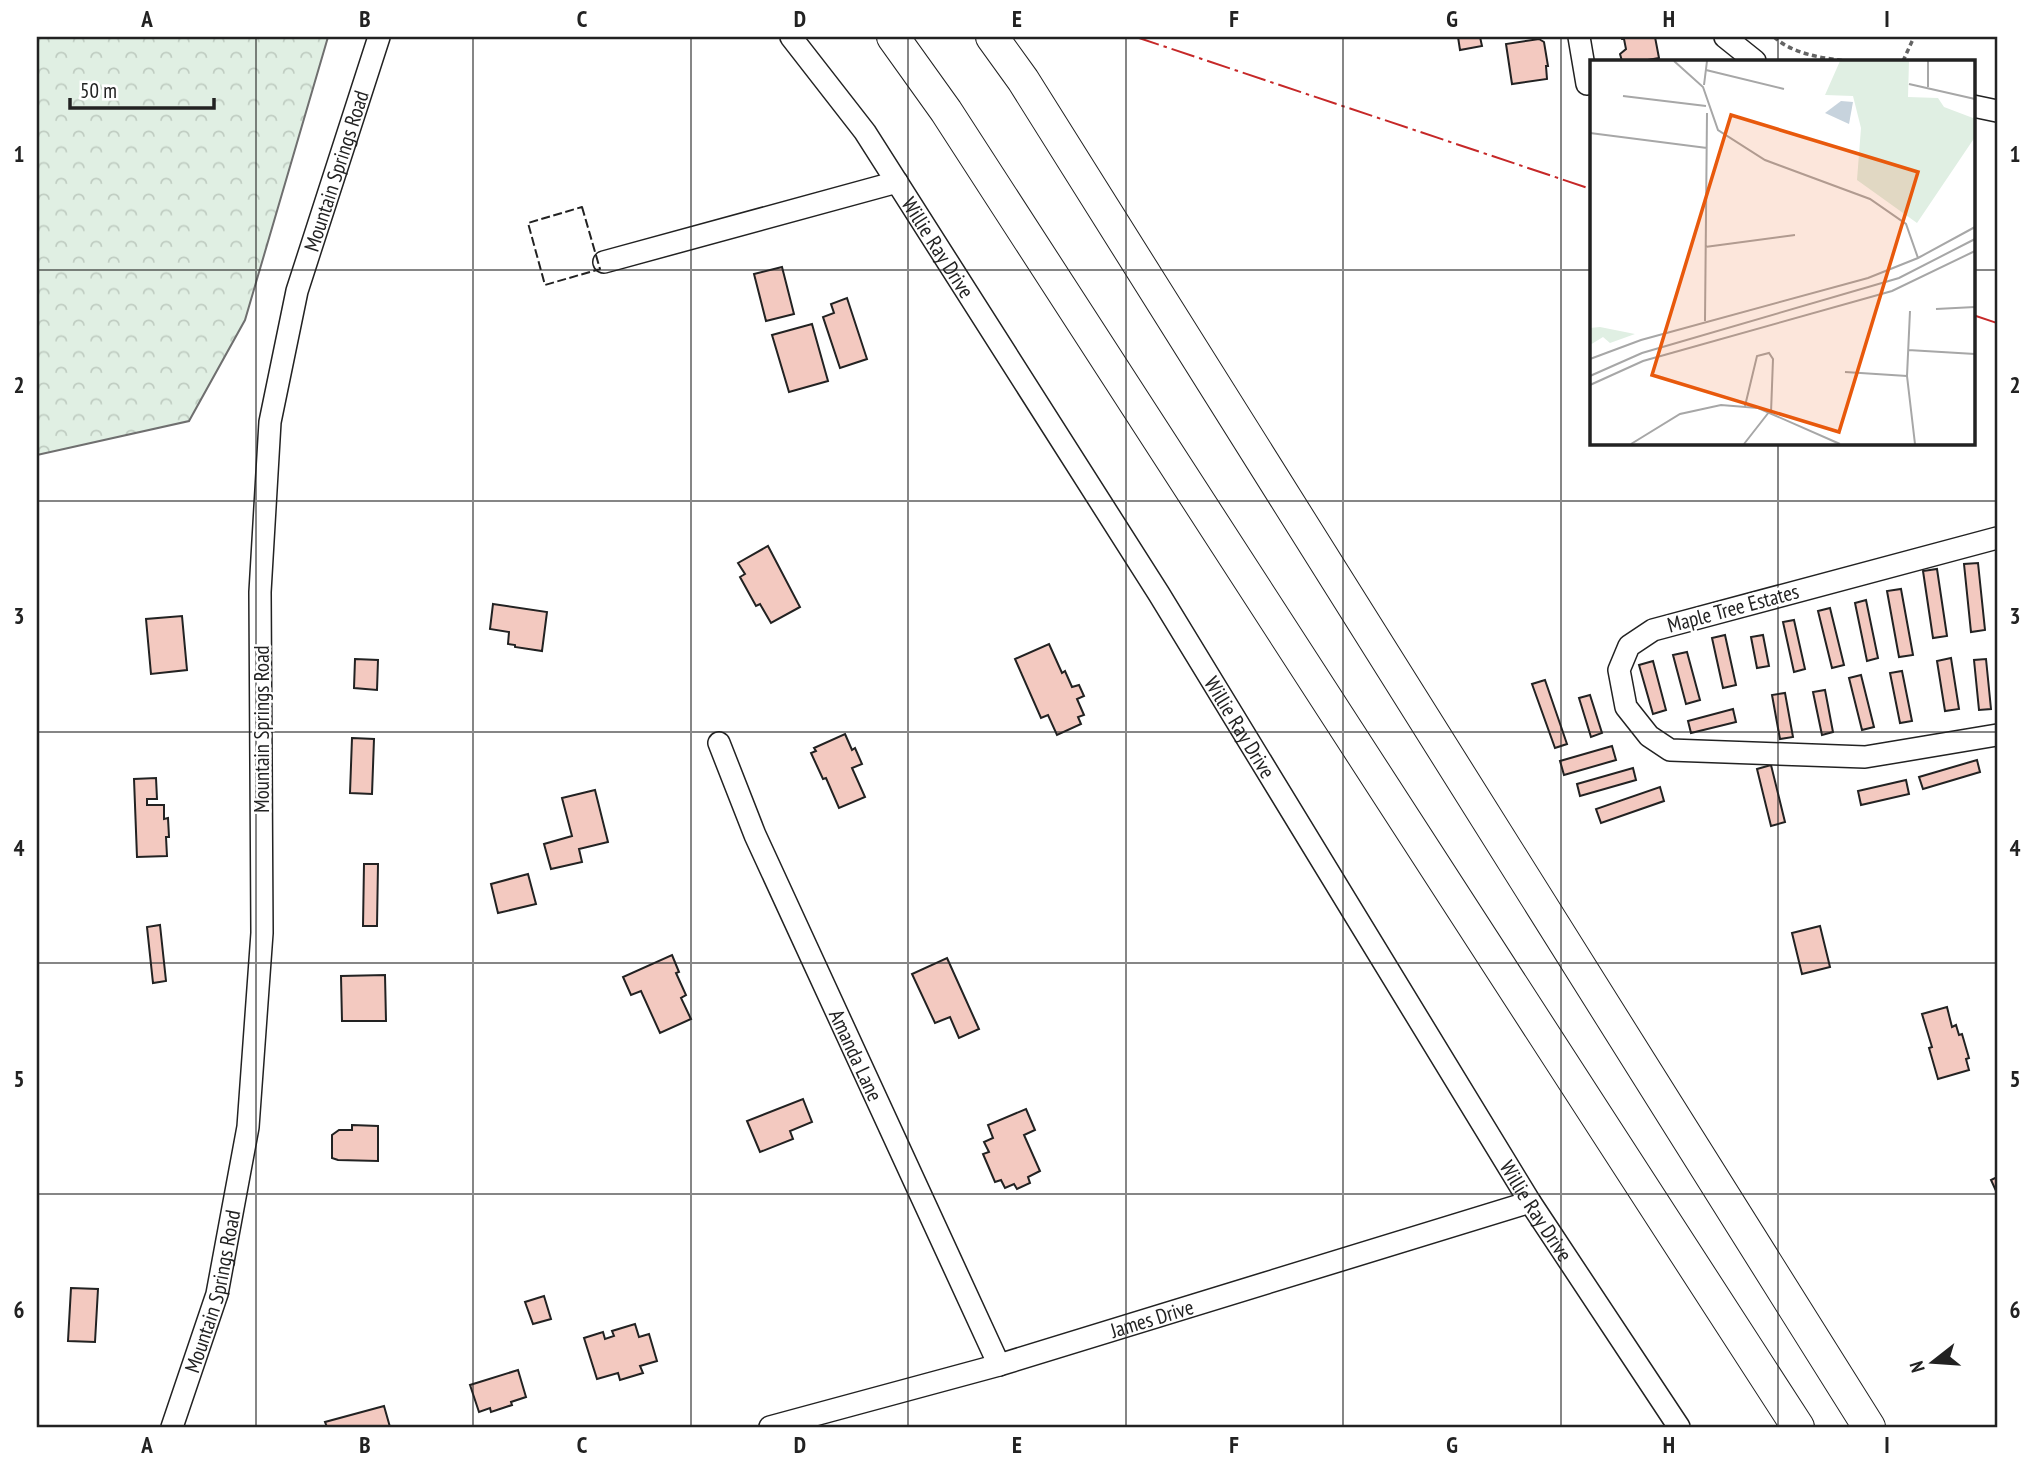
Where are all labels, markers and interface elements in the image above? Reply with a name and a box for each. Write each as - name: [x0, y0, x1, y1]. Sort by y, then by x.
- text: A: [140, 4, 153, 33]
- text: B: [359, 4, 371, 33]
- text: C: [577, 4, 588, 33]
- text: D: [794, 4, 806, 33]
- text: E: [1012, 4, 1022, 33]
- text: F: [1229, 4, 1239, 33]
- text: G: [1446, 4, 1458, 33]
- text: H: [1663, 4, 1675, 33]
- text: I: [1884, 4, 1890, 33]
- inset map: [1590, 60, 1974, 444]
- scale bar: [70, 66, 214, 110]
- text: 50 m: [80, 77, 117, 104]
- street label: Mountain Springs Road: [297, 87, 374, 255]
- text: 1: [14, 139, 25, 168]
- text: 1: [2010, 139, 2021, 168]
- street label: Willie Ray Drive: [896, 192, 980, 303]
- text: 2: [14, 370, 25, 399]
- text: 2: [2010, 370, 2021, 399]
- street label: Maple Tree Estates: [1664, 577, 1802, 639]
- text: 3: [14, 601, 25, 630]
- text: 3: [2010, 601, 2021, 630]
- street label: Mountain Springs Road: [248, 645, 275, 813]
- street label: Willie Ray Drive: [1199, 671, 1282, 783]
- text: 4: [14, 833, 25, 862]
- text: 4: [2010, 833, 2021, 862]
- street label: Amanda Lane: [824, 1005, 889, 1105]
- text: 5: [14, 1064, 25, 1093]
- text: 5: [2010, 1064, 2021, 1093]
- street label: Willie Ray Drive: [1494, 1155, 1579, 1266]
- street label: Mountain Springs Road: [178, 1208, 246, 1376]
- street label: James Drive: [1106, 1293, 1197, 1344]
- text: 6: [14, 1295, 25, 1324]
- text: 6: [2010, 1295, 2021, 1324]
- north arrow: [1898, 1328, 1968, 1398]
- text: N: [1904, 1359, 1930, 1375]
- text: A: [140, 1430, 153, 1459]
- text: B: [359, 1430, 371, 1459]
- text: C: [577, 1430, 588, 1459]
- text: D: [794, 1430, 806, 1459]
- text: E: [1012, 1430, 1022, 1459]
- text: F: [1229, 1430, 1239, 1459]
- text: G: [1446, 1430, 1458, 1459]
- text: H: [1663, 1430, 1675, 1459]
- text: I: [1884, 1430, 1890, 1459]

